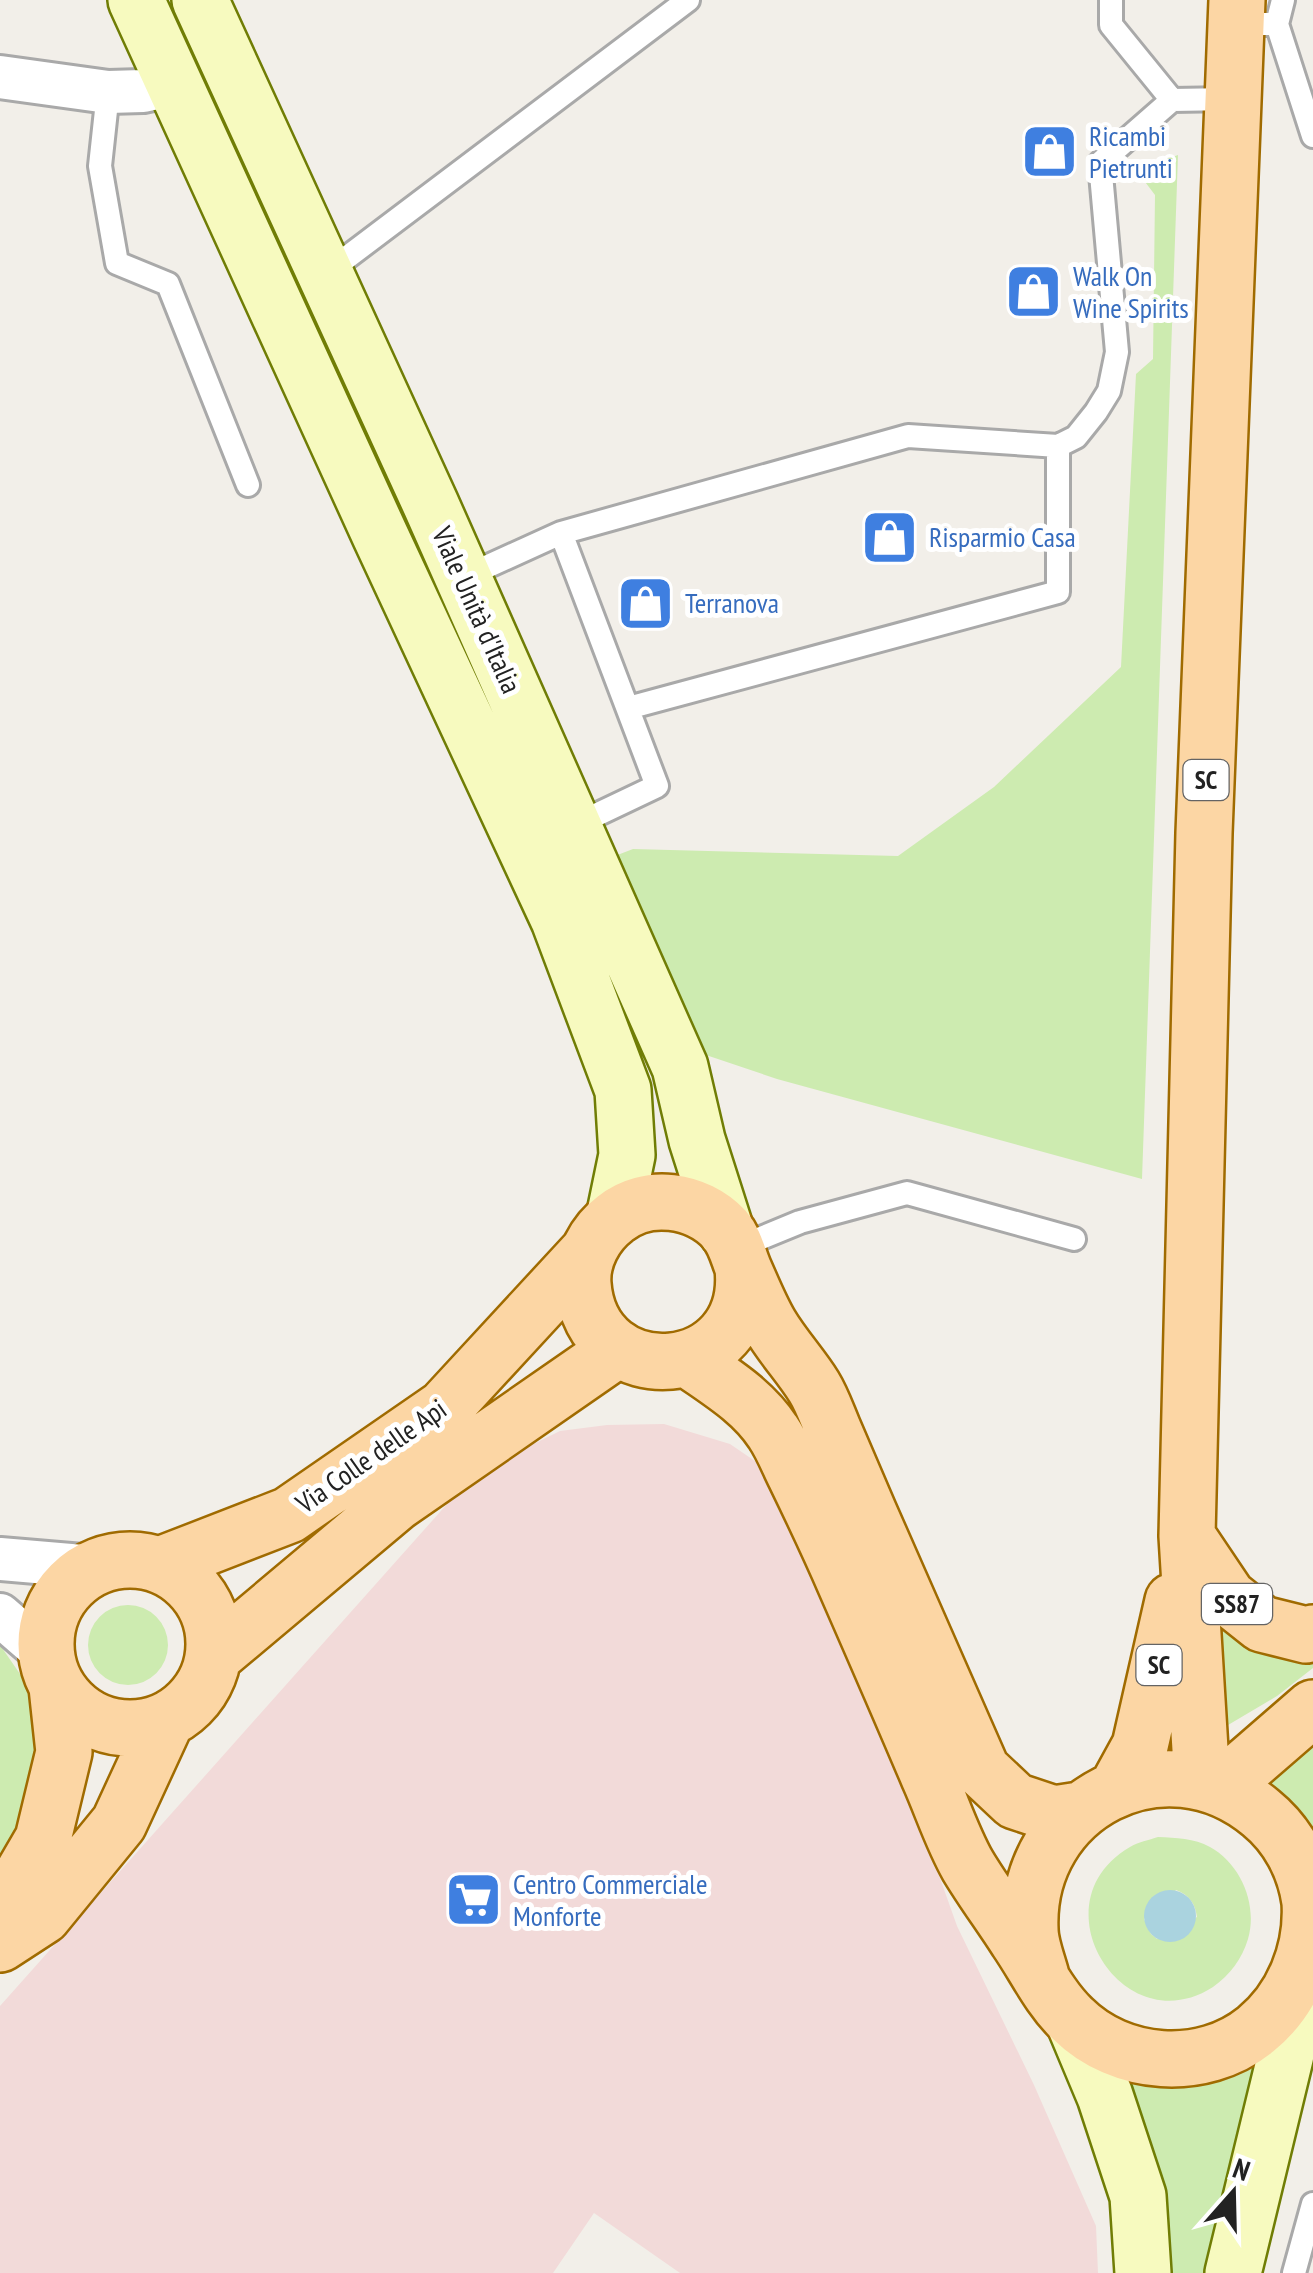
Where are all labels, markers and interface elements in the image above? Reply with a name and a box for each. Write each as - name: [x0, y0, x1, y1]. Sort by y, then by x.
- place label: Ricambi Pietrunti: [1089, 117, 1173, 186]
- shop icon: Ricambi Pietrunti: [1020, 122, 1080, 182]
- place label: Walk On Wine Spirits: [1073, 257, 1189, 326]
- shop icon: Walk On Wine Spirits: [1004, 262, 1064, 322]
- shop icon: Risparmio Casa: [860, 507, 920, 567]
- place label: Risparmio Casa: [929, 518, 1076, 555]
- street label: Viale Unità d'Italia: [424, 520, 531, 699]
- shop icon: Terranova: [616, 573, 676, 633]
- place label: Terranova: [685, 584, 779, 621]
- road number: SC: [1184, 760, 1228, 800]
- street label: Via Colle delle Api: [287, 1390, 453, 1522]
- road number: SS87: [1202, 1584, 1272, 1624]
- road number: SC: [1136, 1645, 1182, 1685]
- place label: Centro Commerciale Monforte: [513, 1865, 707, 1934]
- supermarket icon: Centro Commerciale Monforte: [444, 1870, 504, 1930]
- north arrow: [1183, 2143, 1283, 2243]
- text: N: [1228, 2149, 1255, 2189]

